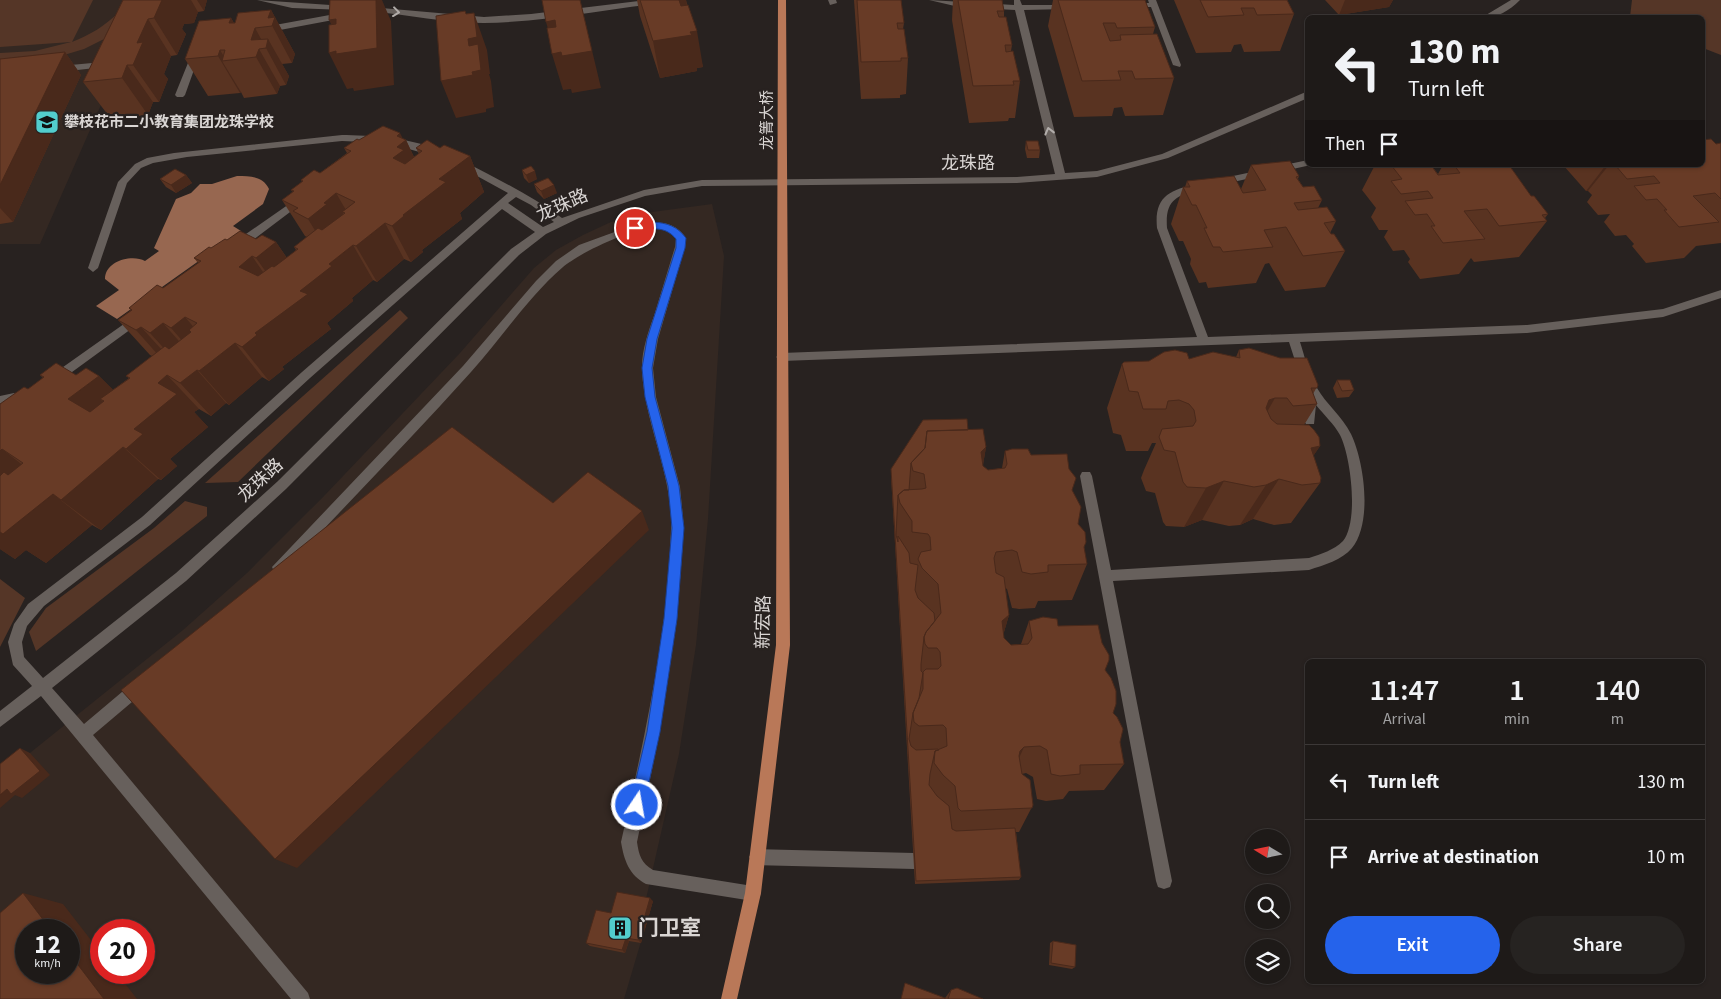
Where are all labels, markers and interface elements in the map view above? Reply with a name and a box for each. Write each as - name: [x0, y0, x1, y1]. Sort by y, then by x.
- one-way arrow: [393, 6, 401, 17]
- text: 130 m: [1408, 27, 1500, 77]
- icon: left: [1325, 35, 1390, 100]
- text: Turn left: [1408, 73, 1484, 105]
- street label: 龙箐大桥: [757, 90, 778, 150]
- school or university icon: 攀枝花市二小教育集团龙珠学校: [34, 109, 60, 135]
- place label: 攀枝花市二小教育集团龙珠学校: [64, 112, 274, 133]
- one-way arrow: [1044, 126, 1055, 135]
- icon: arrive: [1375, 130, 1403, 158]
- text: Then: [1325, 131, 1365, 158]
- street label: 龙珠路: [941, 151, 995, 176]
- street label: 龙珠路: [532, 183, 592, 228]
- pin: [614, 207, 656, 249]
- icon: arrive: [621, 214, 649, 242]
- street label: 龙珠路: [232, 453, 289, 508]
- street label: 新宏路: [751, 595, 776, 649]
- text: 11:47: [1370, 669, 1439, 712]
- text: 1: [1509, 669, 1525, 712]
- text: 140: [1594, 669, 1640, 712]
- text: Arrival: [1383, 708, 1426, 730]
- text: min: [1504, 708, 1530, 730]
- text: m: [1611, 708, 1624, 730]
- icon: left: [1325, 768, 1353, 796]
- text: Turn left: [1368, 769, 1439, 796]
- text: 130 m: [1637, 769, 1685, 796]
- position arrow: [610, 778, 662, 830]
- north arrow: [1245, 829, 1290, 874]
- map controls: [1245, 829, 1290, 984]
- icon: arrive: [1325, 843, 1353, 871]
- text: Arrive at destination: [1368, 844, 1539, 871]
- text: 10 m: [1647, 844, 1685, 871]
- button: search: [1245, 884, 1290, 929]
- place label: 门卫室: [638, 913, 701, 943]
- building icon: 门卫室: [607, 915, 633, 941]
- button: Exit: [1325, 916, 1500, 974]
- button: Share: [1510, 916, 1685, 974]
- speed limit sign: 20: [90, 919, 155, 984]
- text: 12: [34, 927, 61, 963]
- button: layers: [1245, 939, 1290, 984]
- text: km/h: [34, 955, 61, 972]

